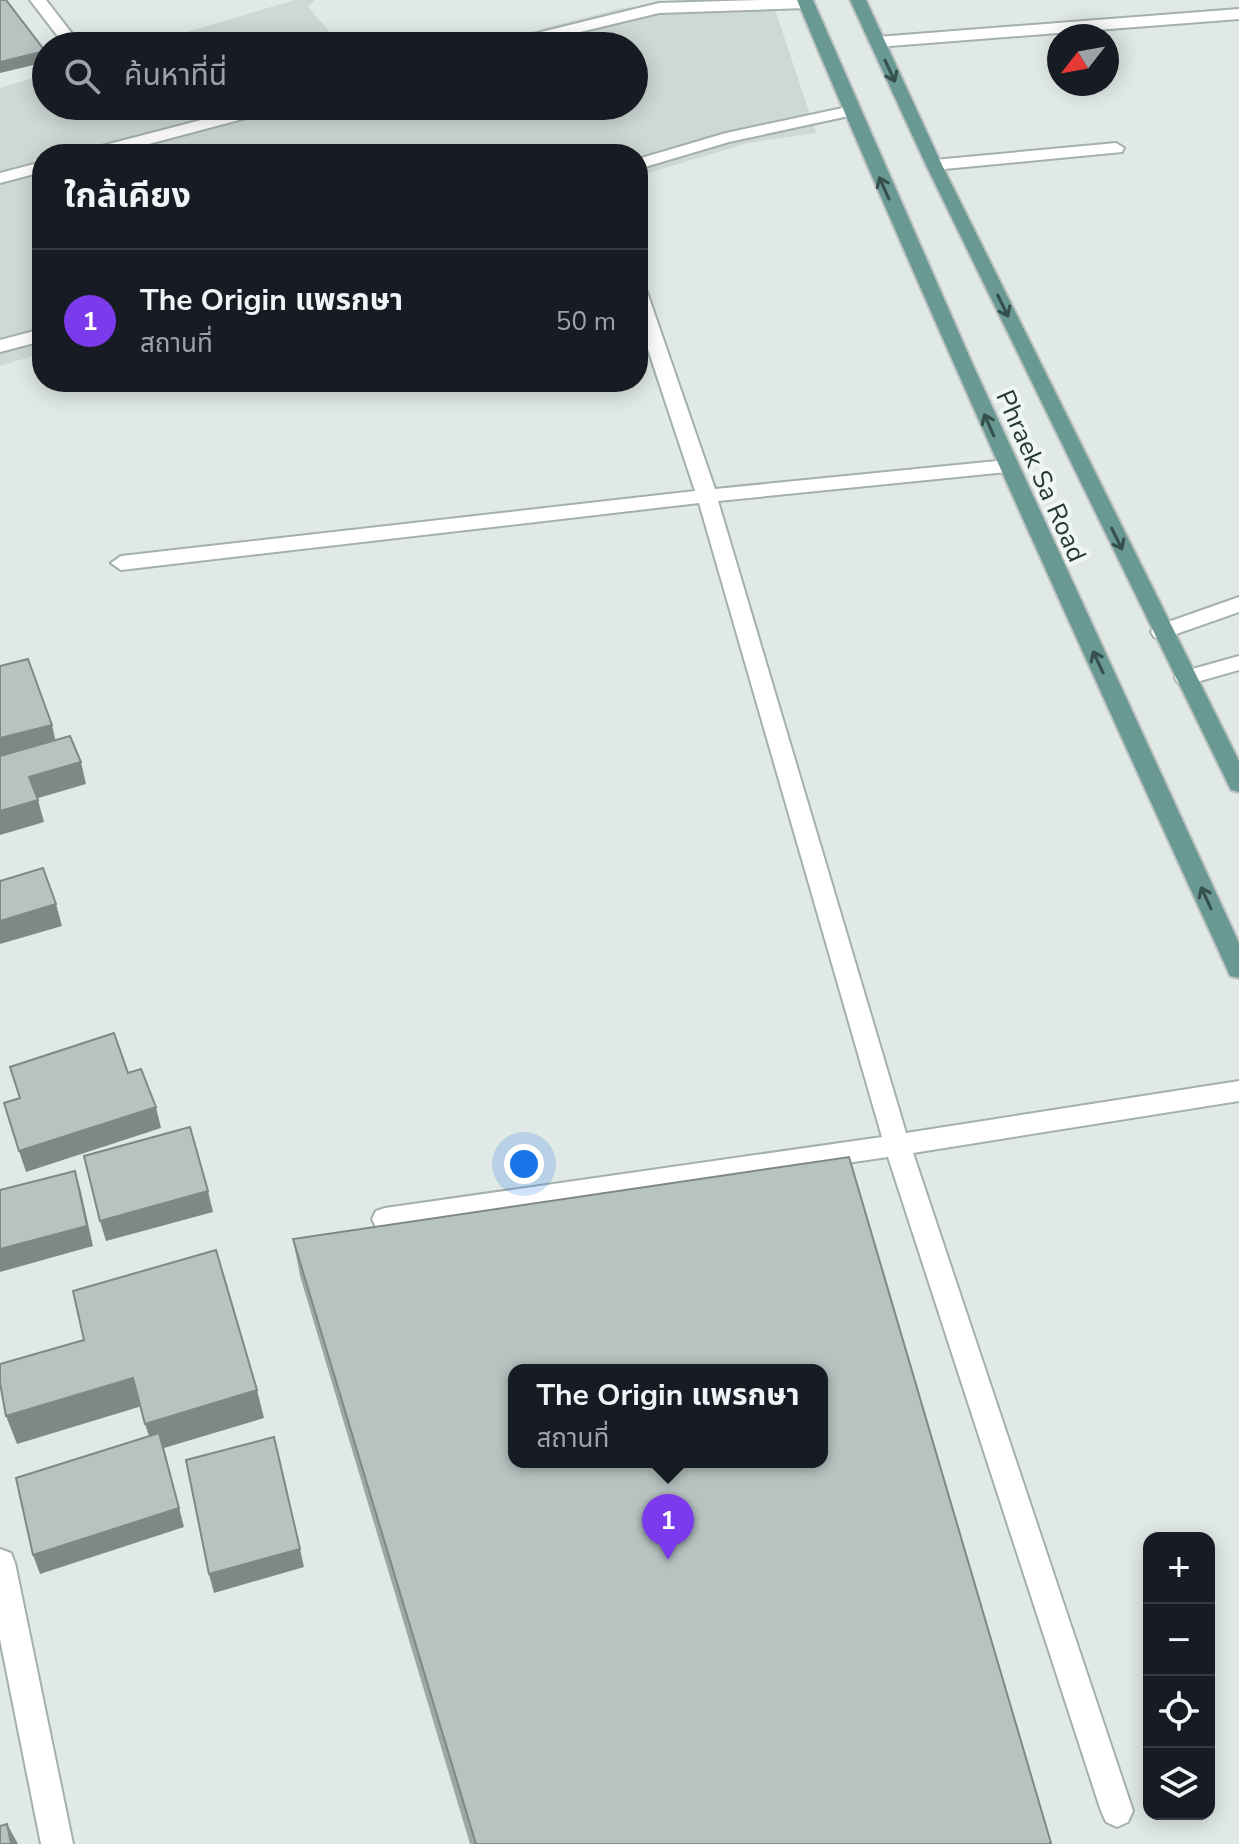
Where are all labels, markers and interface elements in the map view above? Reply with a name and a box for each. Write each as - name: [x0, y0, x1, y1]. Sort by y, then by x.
- north arrow: [1047, 24, 1119, 96]
- search box: [32, 32, 648, 120]
- icon: search: [60, 54, 104, 98]
- text: ค้นหาที่นี่: [124, 55, 227, 96]
- one-way arrow: [883, 59, 898, 83]
- text: ใกล้เคียง: [64, 173, 191, 219]
- one-way arrow: [875, 176, 890, 201]
- text: The Origin แพรกษา: [140, 280, 403, 321]
- one-way arrow: [996, 293, 1011, 317]
- text: 1: [82, 304, 98, 339]
- text: 50 m: [556, 304, 616, 339]
- text: สถานที่: [140, 326, 213, 361]
- street label: Phraek Sa Road: [987, 385, 1095, 567]
- one-way arrow: [981, 414, 996, 438]
- one-way arrow: [1110, 527, 1125, 551]
- one-way arrow: [1089, 650, 1104, 674]
- one-way arrow: [1198, 886, 1213, 911]
- your location: [504, 1144, 544, 1184]
- popup: [508, 1364, 828, 1468]
- text: The Origin แพรกษา: [536, 1375, 800, 1416]
- text: สถานที่: [536, 1421, 609, 1456]
- pin: 1: [642, 1494, 694, 1560]
- map controls: [1143, 1532, 1215, 1820]
- button: +: [1143, 1532, 1215, 1604]
- button: −: [1143, 1604, 1215, 1676]
- button: locate: [1143, 1676, 1215, 1748]
- button: layers: [1143, 1748, 1215, 1820]

